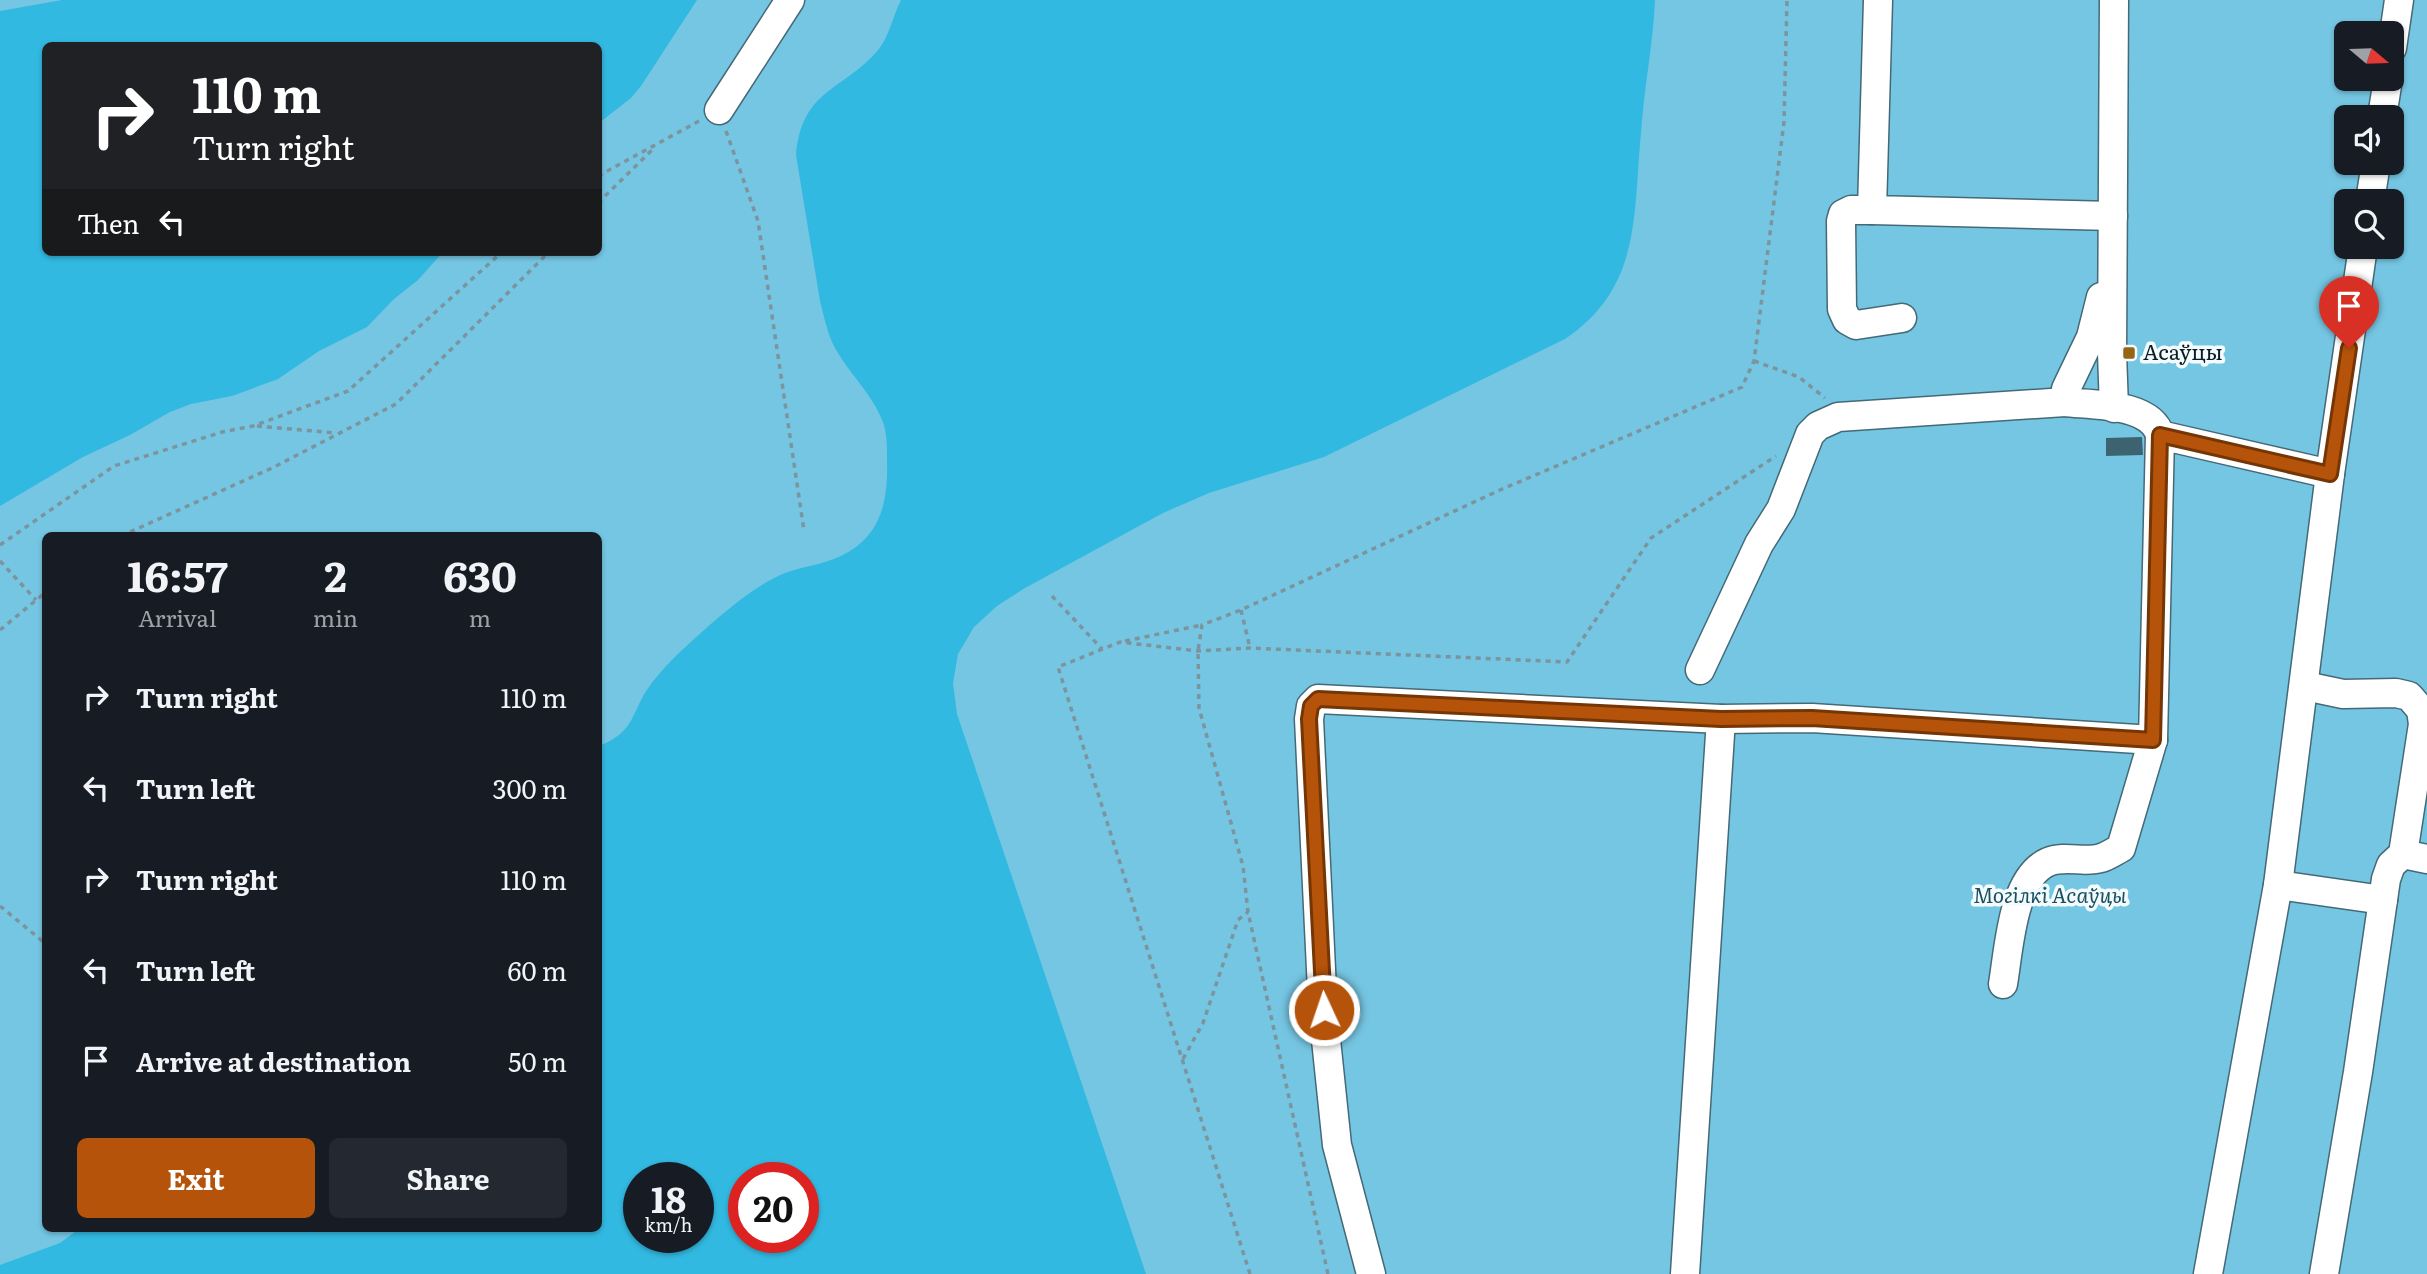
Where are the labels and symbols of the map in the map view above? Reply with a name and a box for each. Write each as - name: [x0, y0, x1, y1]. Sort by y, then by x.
- north arrow: [2334, 21, 2404, 91]
- pin: [2319, 276, 2379, 348]
- place label: Асаўцы: [2143, 335, 2223, 366]
- marker: Асаўцы: [2121, 345, 2137, 361]
- park label: Могілкі Асаўцы: [1973, 878, 2127, 909]
- position arrow: [1287, 973, 1361, 1047]
- speed limit sign: 20: [728, 1162, 819, 1253]

